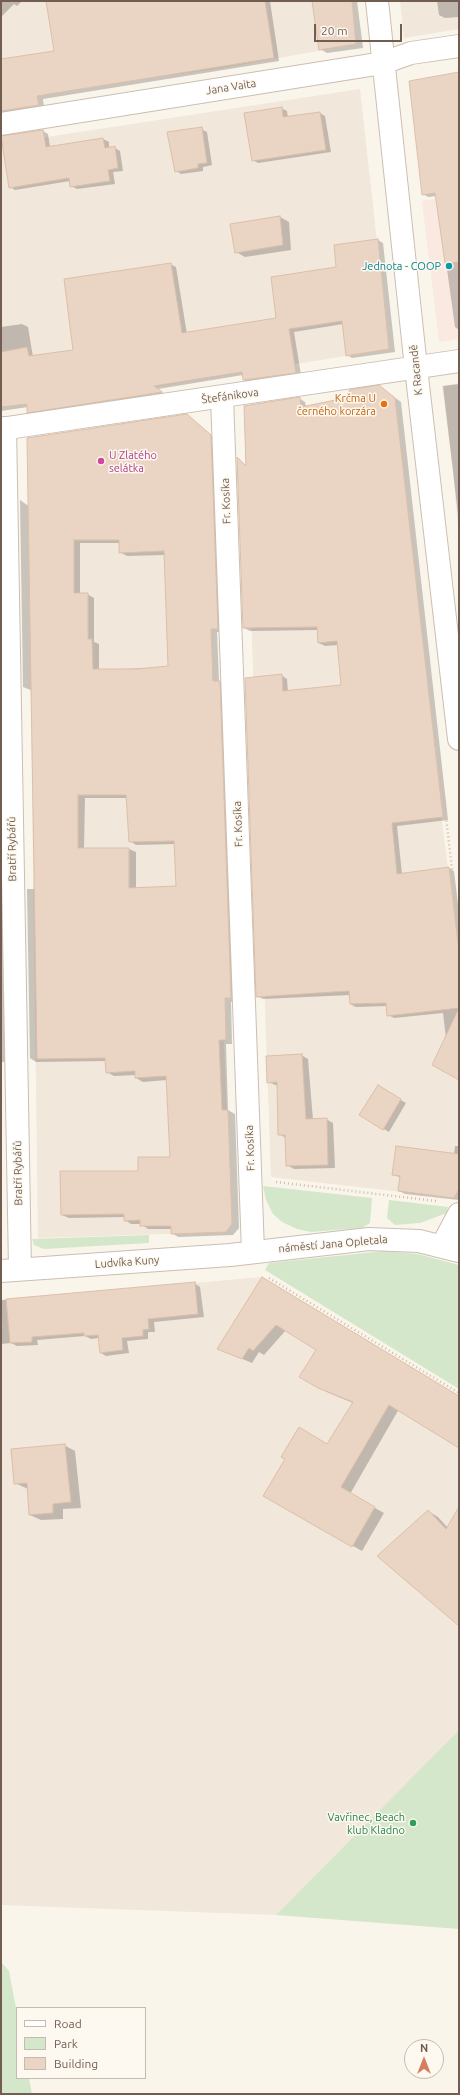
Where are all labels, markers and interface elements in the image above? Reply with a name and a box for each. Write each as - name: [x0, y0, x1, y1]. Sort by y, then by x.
- scale bar: [316, 16, 404, 42]
- text: 20 m: [321, 24, 348, 37]
- street label: Jana Vaita: [205, 77, 257, 97]
- place label: Jednota - COOP: [362, 259, 441, 273]
- marker: Jednota - COOP: [444, 261, 454, 271]
- street label: K Racandě: [407, 344, 425, 396]
- street label: Štefánikova: [201, 385, 259, 407]
- place label: Krčma U černého korzára: [297, 391, 376, 417]
- marker: Krčma U černého korzára: [379, 399, 389, 409]
- place label: U Zlatého selátka: [109, 448, 157, 474]
- marker: U Zlatého selátka: [96, 456, 106, 466]
- street label: Fr. Kosíka: [219, 478, 233, 524]
- street label: Fr. Kosíka: [231, 801, 245, 847]
- street label: Bratří Rybářů: [5, 816, 19, 882]
- street label: Fr. Kosíka: [243, 1125, 257, 1171]
- street label: Bratří Rybářů: [11, 1140, 25, 1206]
- street label: náměstí Jana Opletala: [278, 1233, 388, 1255]
- street label: Ludvíka Kuny: [94, 1253, 160, 1271]
- place label: Vavřinec, Beach klub Kladno: [327, 1810, 405, 1836]
- marker: Vavřinec, Beach klub Kladno: [408, 1818, 418, 1828]
- legend: [16, 2007, 146, 2079]
- text: Road: [54, 2017, 82, 2030]
- text: Park: [54, 2037, 78, 2050]
- north arrow: [404, 2039, 444, 2079]
- text: N: [420, 2042, 428, 2054]
- text: Building: [54, 2057, 98, 2070]

